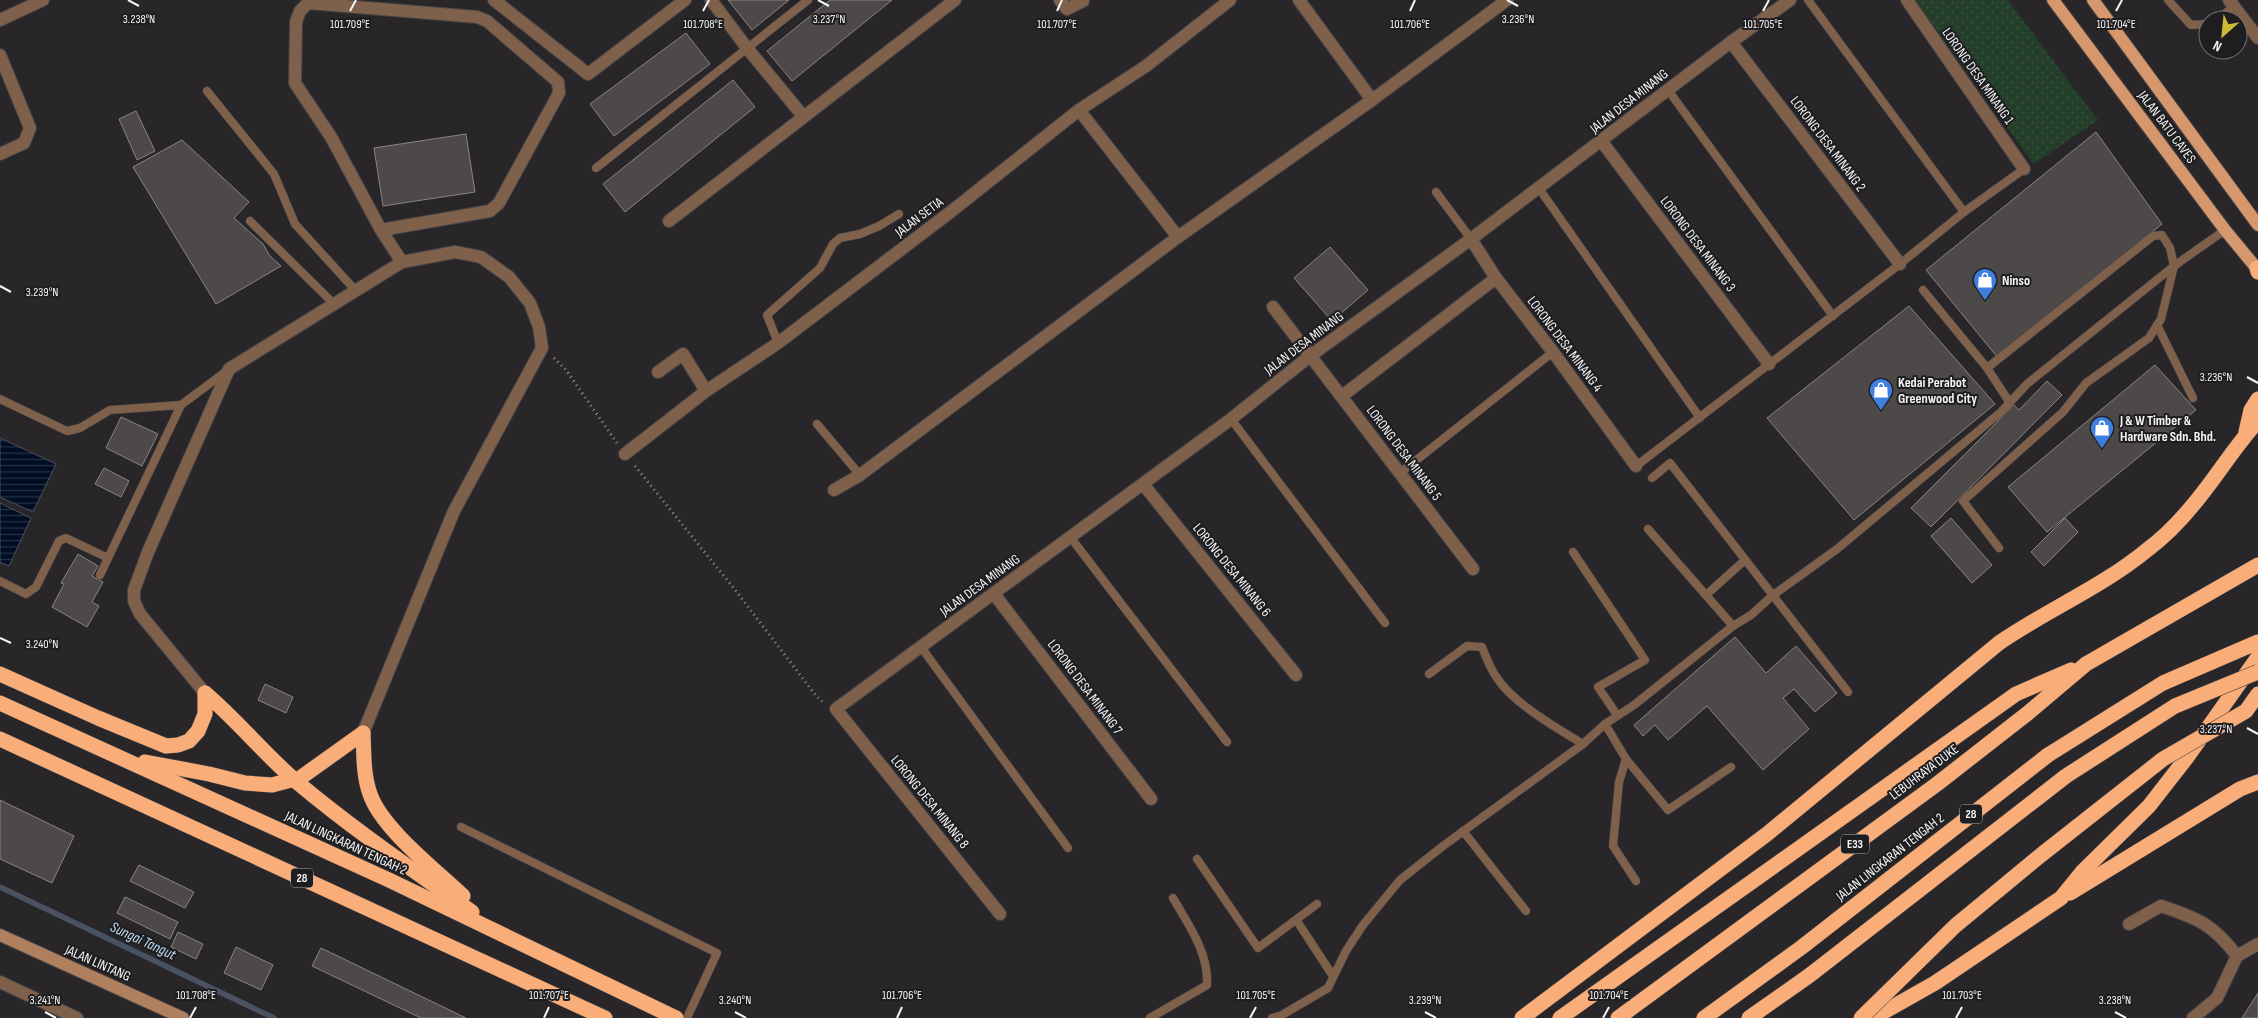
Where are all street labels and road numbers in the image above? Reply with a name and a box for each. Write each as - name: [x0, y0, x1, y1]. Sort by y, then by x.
- street label: LORONG DESA MINANG 1: [1938, 24, 2018, 128]
- street label: JALAN DESA MINANG: [1586, 65, 1672, 138]
- street label: JALAN BATU CAVES: [2134, 87, 2200, 167]
- street label: LORONG DESA MINANG 2: [1787, 93, 1869, 195]
- street label: JALAN SETIA: [891, 193, 947, 241]
- street label: LORONG DESA MINANG 3: [1657, 193, 1739, 295]
- street label: LORONG DESA MINANG 4: [1524, 293, 1606, 395]
- street label: JALAN DESA MINANG: [1260, 308, 1347, 379]
- street label: LORONG DESA MINANG 5: [1363, 402, 1446, 504]
- street label: LORONG DESA MINANG 6: [1189, 520, 1275, 620]
- street label: JALAN DESA MINANG: [936, 550, 1023, 620]
- street label: LORONG DESA MINANG 7: [1044, 636, 1127, 738]
- street label: LEBUHRAYA DUKE: [1886, 740, 1962, 804]
- street label: LORONG DESA MINANG 8: [887, 752, 973, 852]
- road number: 28: [1960, 804, 1982, 824]
- street label: JALAN LINGKARAN TENGAH 2: [281, 807, 410, 879]
- street label: JALAN LINGKARAN TENGAH 2: [1832, 809, 1948, 905]
- road number: E33: [1841, 834, 1869, 854]
- road number: 28: [291, 868, 313, 888]
- street label: JALAN LINTANG: [62, 941, 133, 985]

